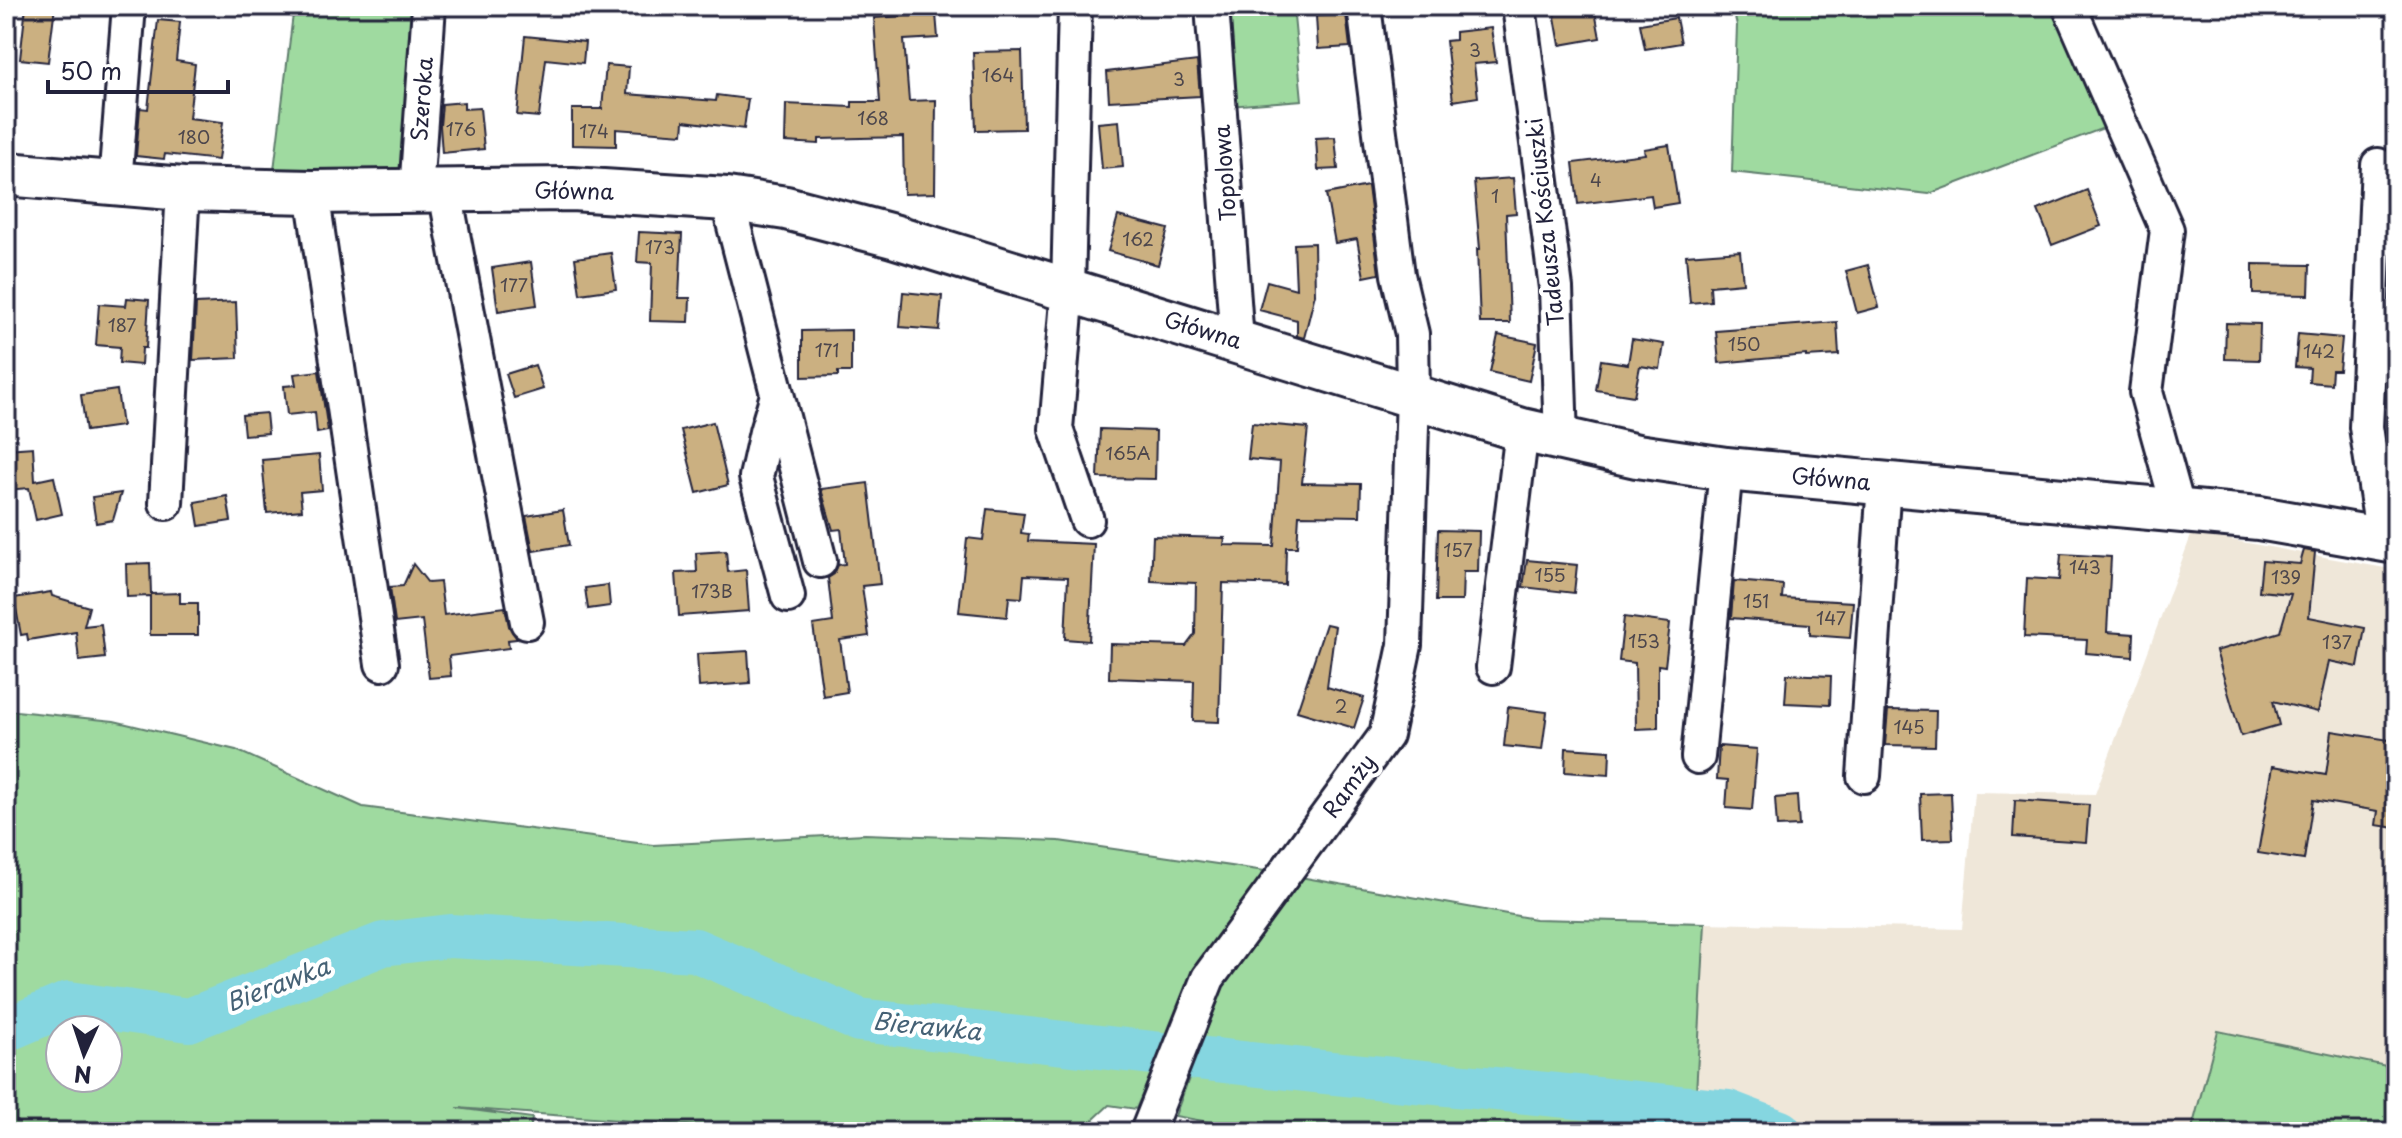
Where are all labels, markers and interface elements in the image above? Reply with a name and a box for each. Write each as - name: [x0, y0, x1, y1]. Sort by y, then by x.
- house number: 3: [1469, 36, 1481, 63]
- scale bar: [48, 44, 228, 94]
- text: 50 m: [60, 52, 122, 88]
- street label: Szeroka: [401, 55, 440, 142]
- house number: 164: [982, 61, 1014, 88]
- house number: 3: [1173, 65, 1185, 92]
- house number: 168: [857, 104, 889, 131]
- house number: 176: [446, 115, 476, 142]
- street label: Tadeusza Kościuszki: [1516, 116, 1571, 328]
- house number: 174: [579, 117, 609, 144]
- house number: 180: [178, 123, 210, 150]
- street label: Topolowa: [1204, 123, 1243, 222]
- house number: 4: [1590, 166, 1602, 193]
- street label: Główna: [534, 172, 614, 207]
- house number: 1: [1491, 182, 1499, 209]
- house number: 162: [1122, 225, 1154, 252]
- house number: 173: [645, 233, 675, 260]
- house number: 177: [500, 271, 528, 298]
- street label: Główna: [1161, 301, 1247, 356]
- house number: 187: [108, 311, 136, 338]
- house number: 150: [1728, 330, 1760, 357]
- house number: 171: [815, 336, 839, 363]
- house number: 142: [2303, 337, 2335, 364]
- house number: 165A: [1105, 439, 1151, 466]
- street label: Główna: [1790, 458, 1873, 497]
- house number: 157: [1443, 536, 1473, 563]
- house number: 143: [2069, 553, 2101, 580]
- house number: 155: [1534, 561, 1566, 588]
- house number: 139: [2271, 563, 2301, 590]
- house number: 173B: [691, 577, 733, 604]
- house number: 151: [1743, 587, 1769, 614]
- house number: 147: [1816, 604, 1846, 631]
- house number: 153: [1628, 627, 1660, 654]
- house number: 137: [2322, 628, 2352, 655]
- house number: 2: [1335, 692, 1347, 719]
- house number: 145: [1893, 713, 1925, 740]
- street label: Ramży: [1313, 746, 1382, 824]
- water label: Bierawka: [220, 947, 335, 1019]
- water label: Bierawka: [871, 1001, 984, 1049]
- north arrow: [44, 1014, 124, 1094]
- text: N: [73, 1059, 92, 1092]

